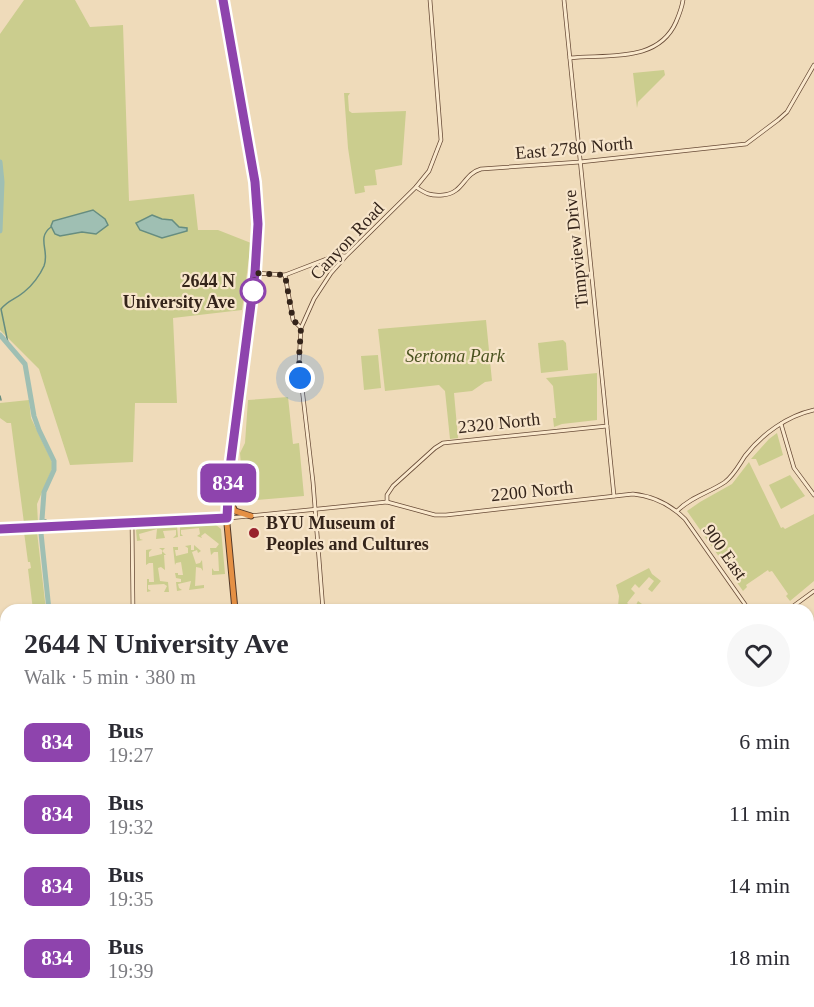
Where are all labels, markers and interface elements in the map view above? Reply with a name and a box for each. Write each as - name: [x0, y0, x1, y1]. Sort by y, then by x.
- street label: East 2780 North: [514, 133, 634, 163]
- street label: Timpview Drive: [560, 189, 592, 309]
- street label: Canyon Road: [306, 198, 388, 284]
- place label: 2644 N University Ave: [123, 271, 235, 312]
- marker: 2644 N University Ave: [240, 278, 266, 304]
- park label: Sertoma Park: [405, 346, 506, 366]
- your location: [285, 363, 315, 393]
- street label: 2320 North: [457, 409, 541, 437]
- line badge: 834: [194, 464, 262, 502]
- text: 834: [212, 471, 244, 495]
- street label: 2200 North: [490, 477, 574, 505]
- place label: BYU Museum of Peoples and Cultures: [266, 513, 429, 554]
- street label: 900 East: [699, 521, 751, 583]
- marker: BYU Museum of Peoples and Cultures: [247, 526, 261, 540]
- button: heart: [727, 624, 790, 687]
- text: 2644 N University Ave: [24, 628, 289, 659]
- text: Walk · 5 min · 380 m: [24, 666, 196, 688]
- text: Bus: [108, 718, 143, 743]
- text: 6 min: [739, 729, 790, 754]
- text: 834: [41, 730, 73, 754]
- text: 19:27: [108, 744, 154, 766]
- text: Bus: [108, 790, 143, 815]
- text: 11 min: [729, 801, 790, 826]
- text: 834: [41, 802, 73, 826]
- text: 19:32: [108, 816, 154, 838]
- text: Bus: [108, 862, 143, 887]
- text: 14 min: [728, 873, 790, 898]
- text: 834: [41, 874, 73, 898]
- text: 19:35: [108, 888, 154, 910]
- text: Bus: [108, 934, 143, 959]
- text: 18 min: [728, 945, 790, 970]
- text: 834: [41, 946, 73, 970]
- text: 19:39: [108, 960, 154, 982]

